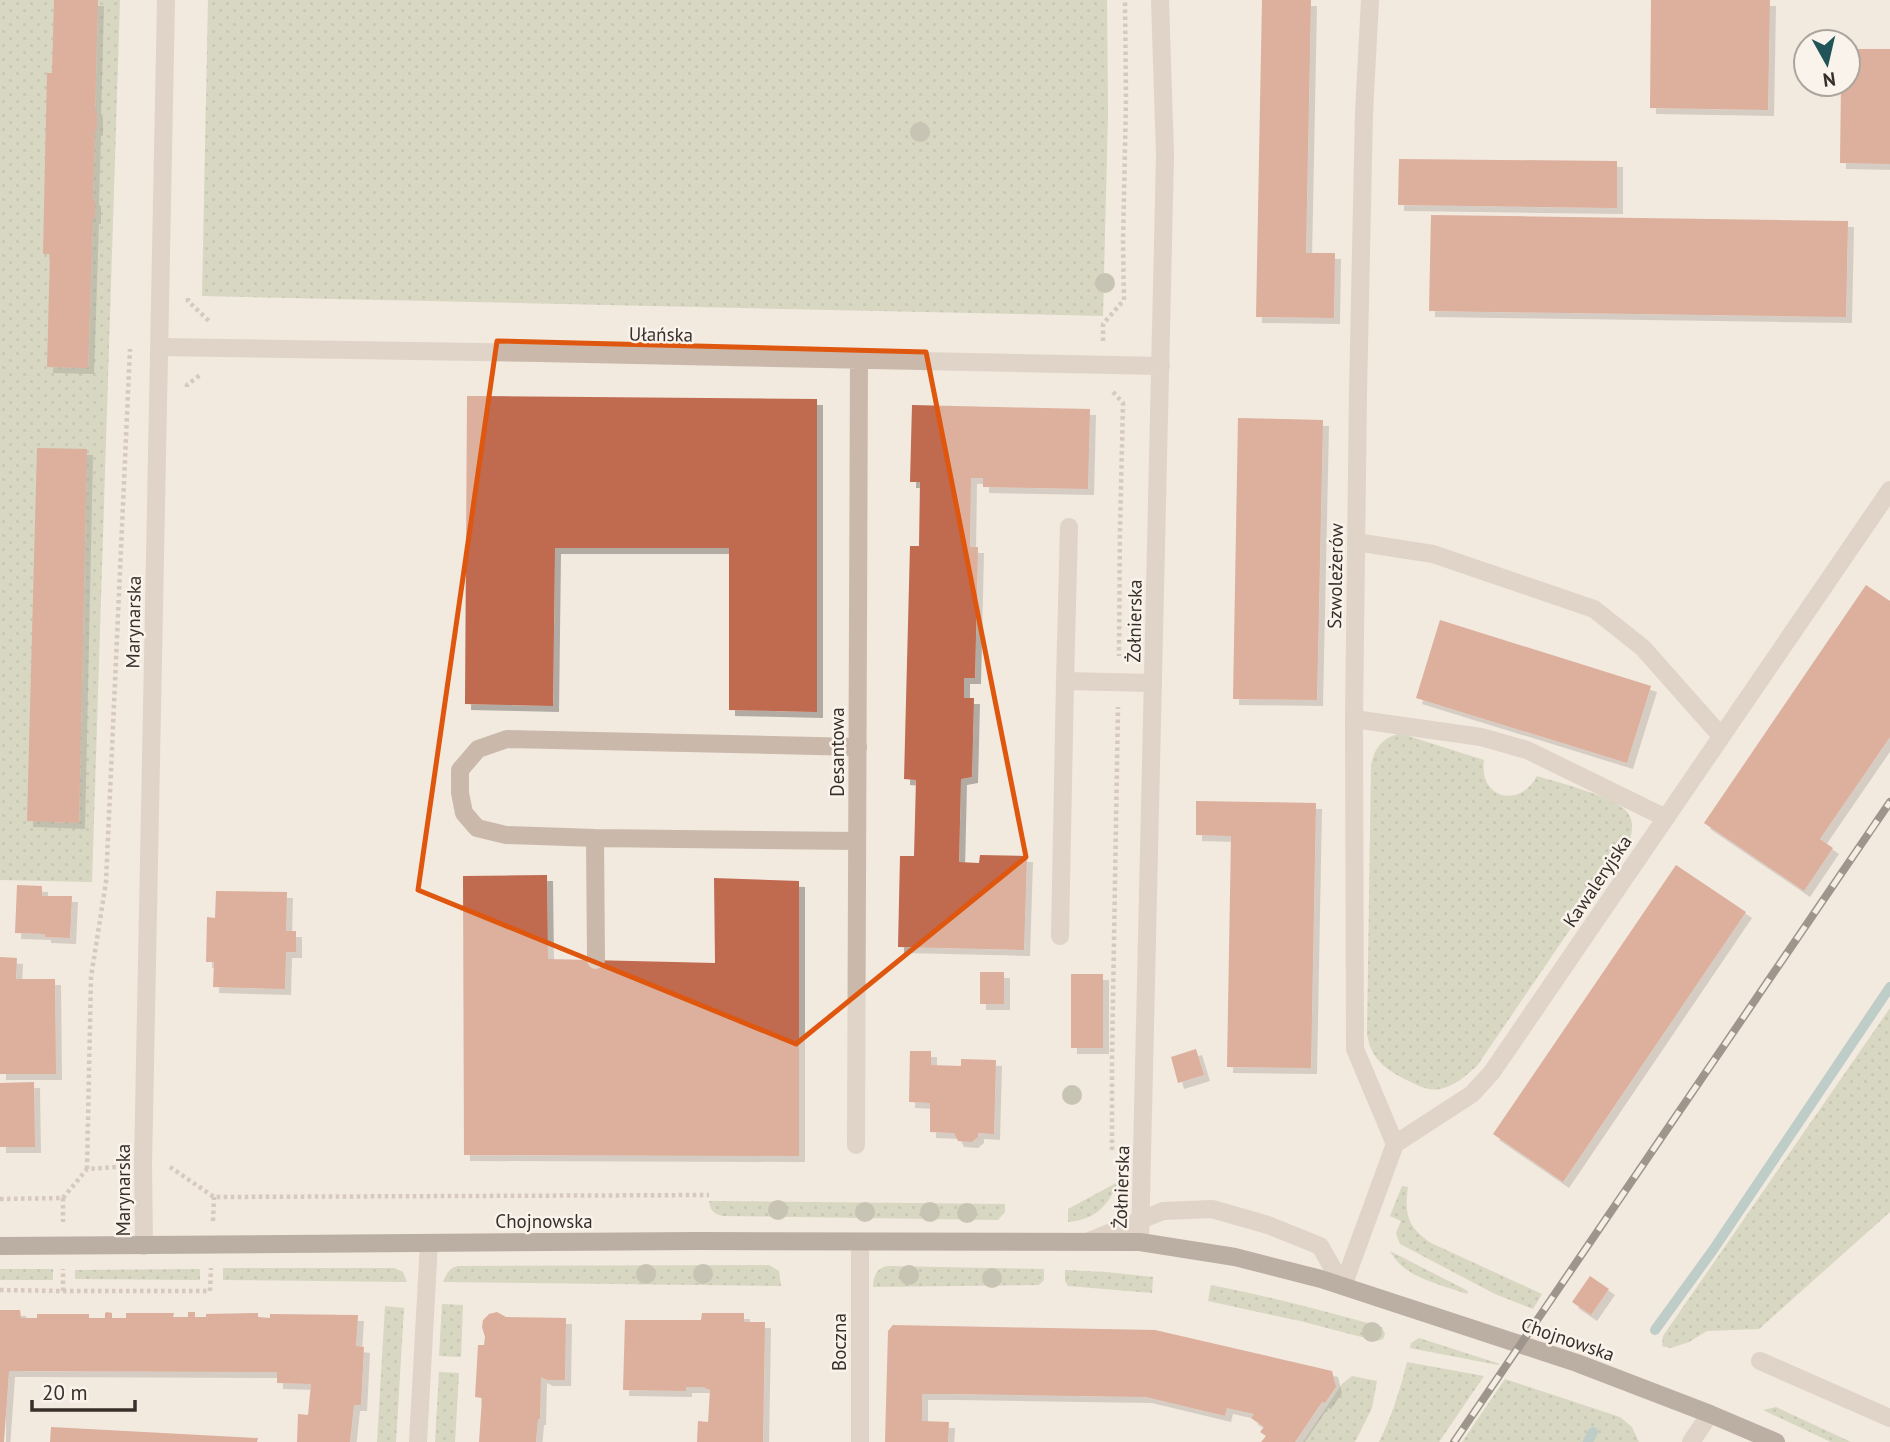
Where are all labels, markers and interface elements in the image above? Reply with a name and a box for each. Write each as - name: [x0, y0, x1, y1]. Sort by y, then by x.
- north arrow: [1792, 28, 1862, 98]
- text: N: [1822, 67, 1837, 93]
- street label: Ułańska: [629, 321, 693, 347]
- street label: Szwoleżerów: [1322, 523, 1348, 629]
- street label: Marynarska: [120, 576, 146, 668]
- street label: Żołnierska: [1121, 579, 1147, 663]
- street label: Desantowa: [825, 707, 849, 797]
- street label: Kawaleryjska: [1557, 830, 1637, 932]
- street label: Marynarska: [111, 1144, 135, 1236]
- street label: Żołnierska: [1108, 1145, 1134, 1229]
- street label: Chojnowska: [495, 1209, 593, 1233]
- street label: Chojnowska: [1518, 1312, 1618, 1366]
- street label: Boczna: [827, 1313, 851, 1371]
- scale bar: [32, 1368, 135, 1412]
- text: 20 m: [42, 1379, 88, 1406]

